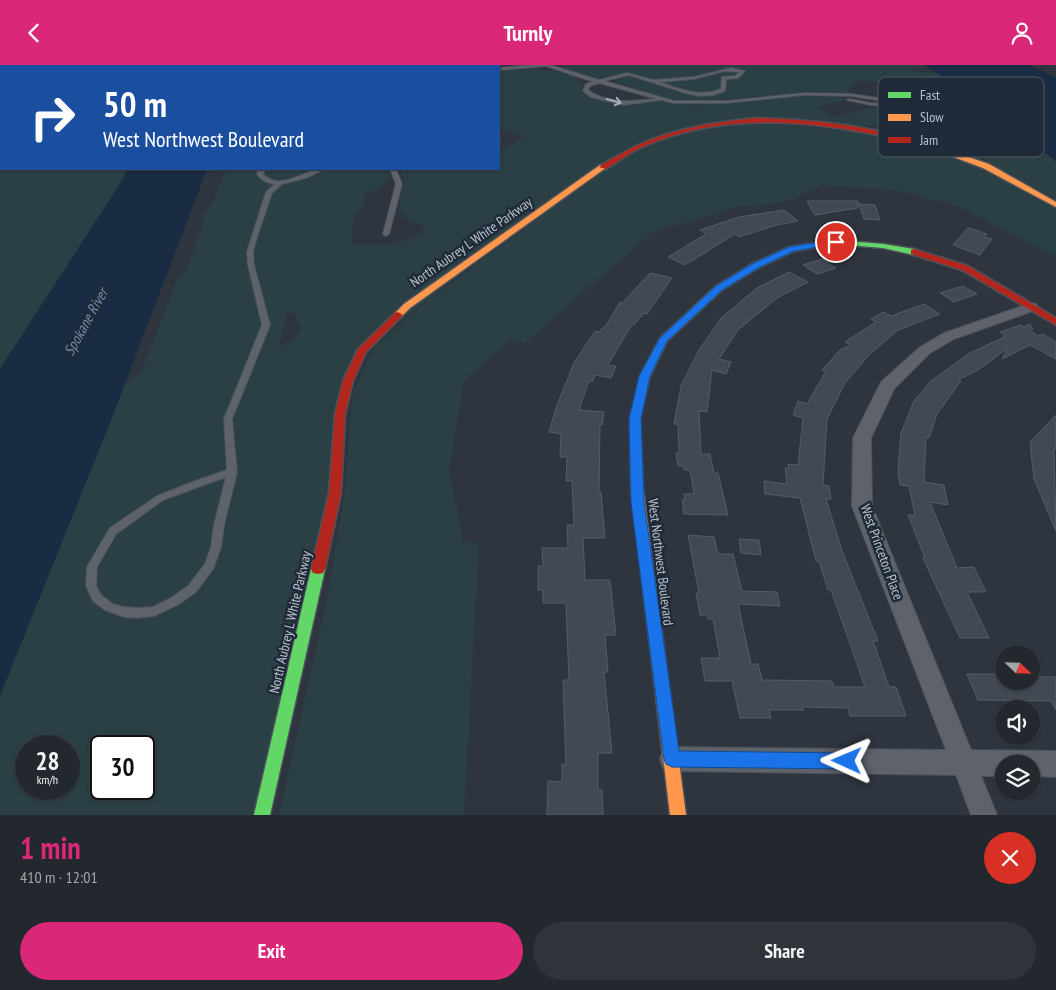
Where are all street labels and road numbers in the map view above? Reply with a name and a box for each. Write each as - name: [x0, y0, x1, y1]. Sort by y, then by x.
- street label: North Aubrey L White Parkway: [406, 193, 536, 291]
- street label: West Northwest Boulevard: [644, 497, 678, 627]
- street label: West Princeton Place: [856, 502, 908, 602]
- street label: North Aubrey L White Parkway: [265, 548, 315, 695]

